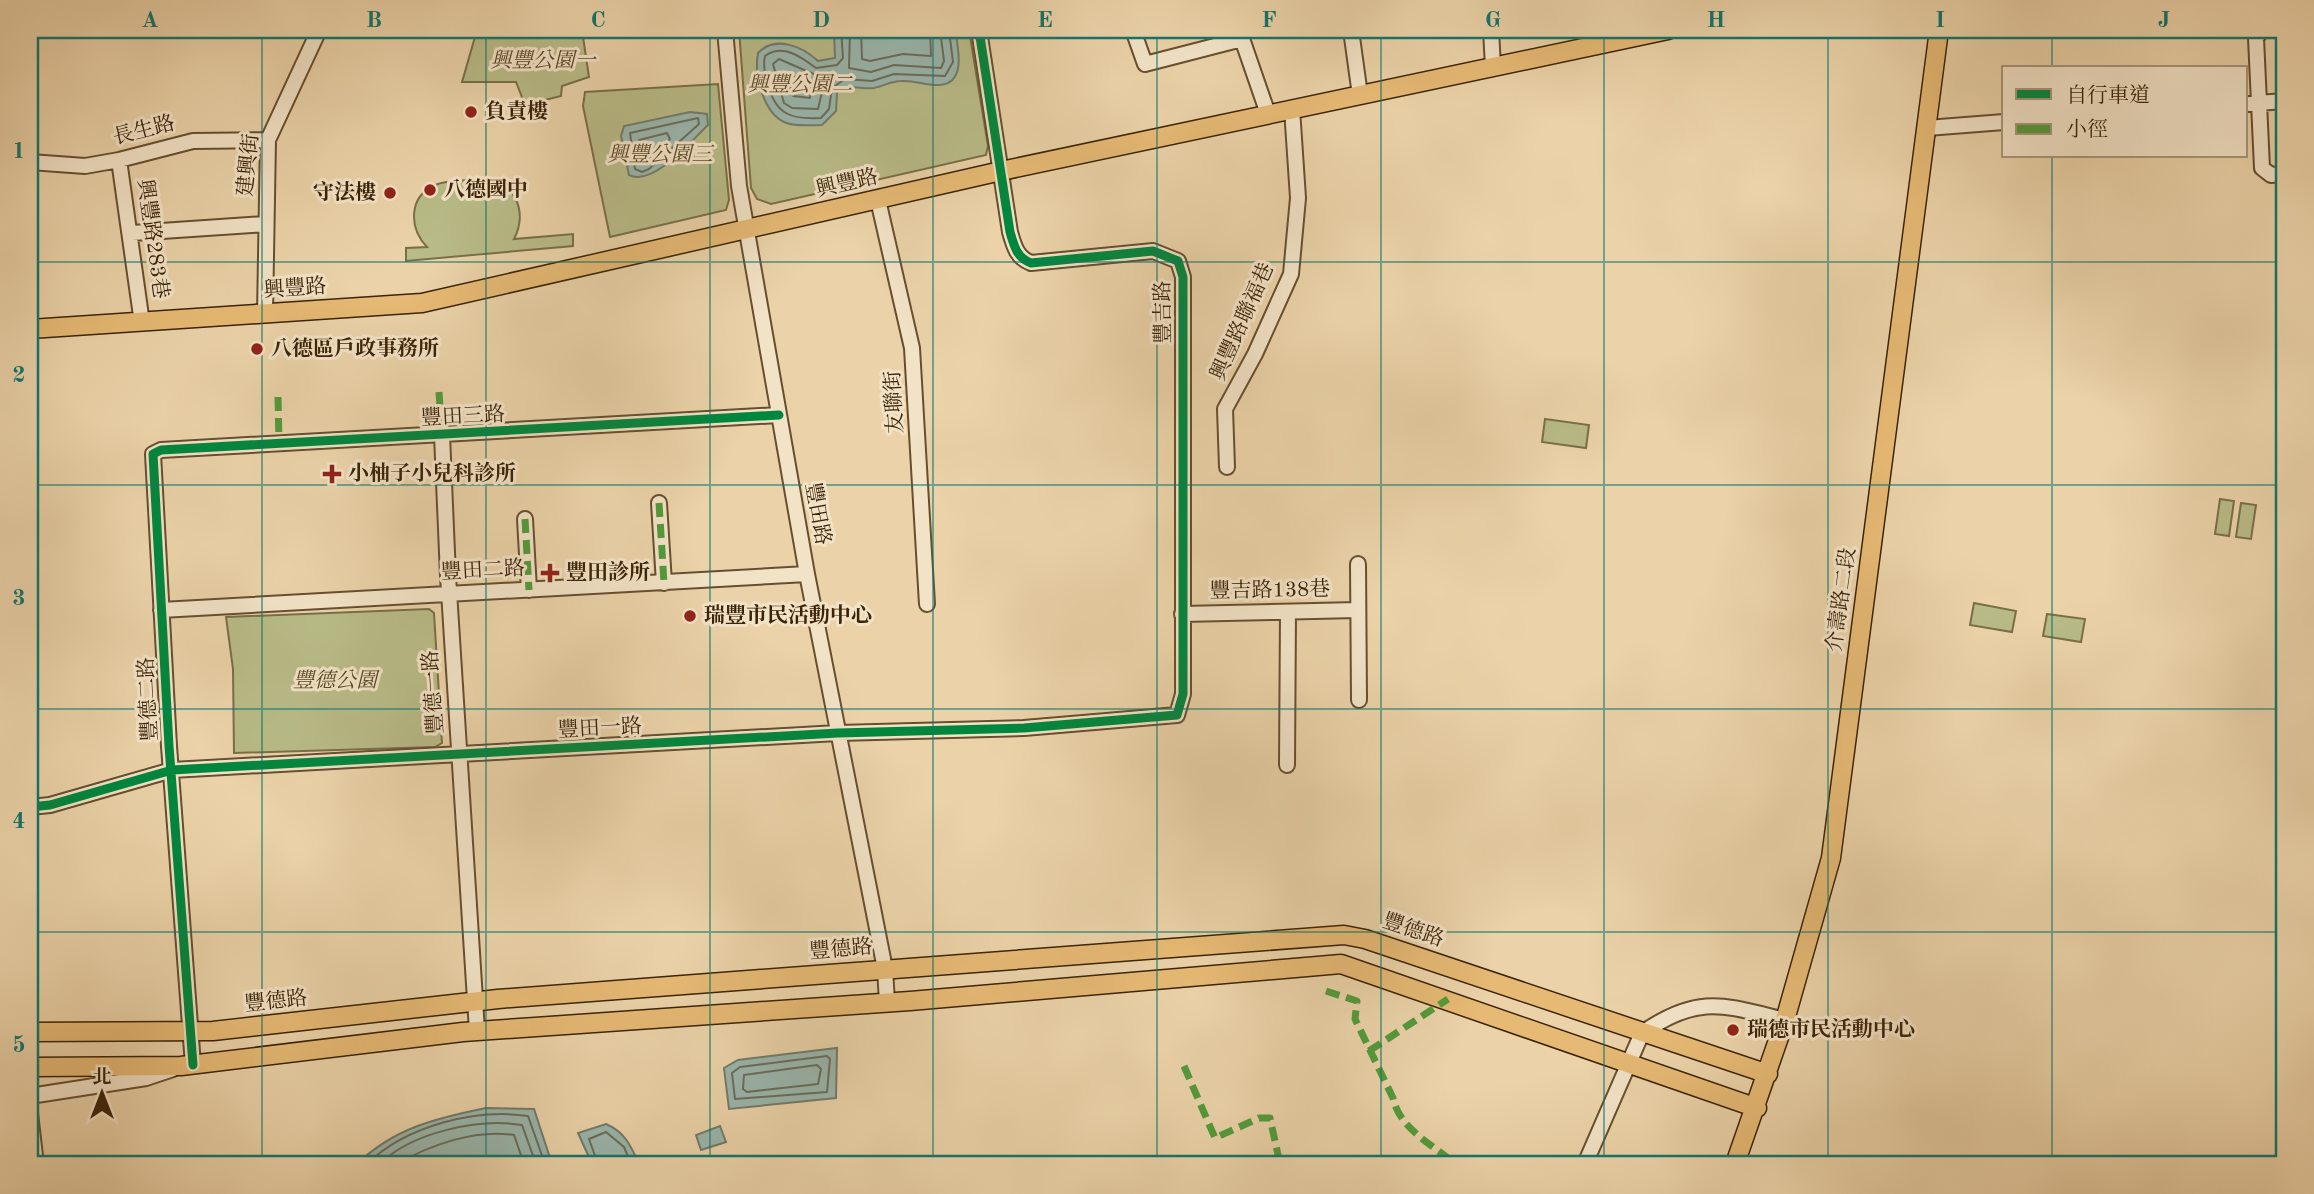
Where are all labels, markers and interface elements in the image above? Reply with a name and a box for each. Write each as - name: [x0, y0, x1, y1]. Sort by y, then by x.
- text: A: [141, 9, 159, 32]
- text: B: [366, 9, 382, 32]
- text: C: [590, 9, 606, 32]
- text: D: [812, 9, 830, 32]
- text: E: [1037, 9, 1053, 32]
- text: F: [1261, 9, 1277, 32]
- text: G: [1485, 9, 1501, 32]
- text: H: [1707, 9, 1725, 32]
- text: I: [1935, 9, 1945, 32]
- text: J: [2158, 9, 2170, 32]
- park label: 興豐公園一: [491, 49, 597, 72]
- legend: [2002, 66, 2248, 158]
- park label: 興豐公園二: [748, 73, 853, 96]
- text: 自行車道: [2066, 84, 2150, 107]
- place label: 負責樓: [485, 100, 548, 123]
- marker: 負責樓: [463, 104, 479, 120]
- street label: 長生路: [110, 111, 177, 149]
- text: 小徑: [2066, 118, 2108, 141]
- street label: 建興街: [233, 132, 263, 197]
- text: 1: [12, 140, 26, 163]
- park label: 興豐公園三: [608, 143, 714, 166]
- street label: 興豐路: [813, 165, 880, 201]
- street label: 興豐路283巷: [133, 178, 173, 300]
- place label: 八德國中: [444, 178, 528, 201]
- place label: 守法樓: [313, 180, 376, 204]
- marker: 八德國中: [422, 182, 438, 198]
- marker: 守法樓: [382, 185, 398, 201]
- street label: 興豐路聯福巷: [1206, 259, 1278, 384]
- street label: 興豐路: [263, 274, 327, 302]
- street label: 豐吉路: [1151, 280, 1175, 344]
- place label: 八德區戶政事務所: [271, 336, 439, 360]
- marker: 八德區戶政事務所: [249, 341, 265, 357]
- text: 2: [12, 364, 26, 387]
- street label: 友聯街: [880, 370, 907, 434]
- street label: 豐田三路: [420, 402, 505, 430]
- place label: 小柚子小兒科診所: [348, 461, 516, 485]
- marker: 小柚子小兒科診所: [322, 464, 342, 484]
- street label: 豐田路: [801, 481, 835, 547]
- street label: 介壽路二段: [1822, 546, 1860, 653]
- street label: 豐田二路: [440, 556, 525, 584]
- place label: 豐田診所: [566, 560, 650, 584]
- marker: 豐田診所: [540, 563, 560, 583]
- street label: 豐吉路138巷: [1210, 577, 1330, 603]
- text: 3: [12, 587, 26, 610]
- place label: 瑞豐市民活動中心: [704, 603, 872, 627]
- marker: 瑞豐市民活動中心: [682, 608, 698, 624]
- street label: 豐德一路: [419, 649, 447, 735]
- street label: 豐德二路: [134, 657, 162, 742]
- park label: 豐德公園: [293, 669, 380, 692]
- street label: 豐田一路: [557, 714, 642, 742]
- text: 4: [12, 810, 26, 833]
- street label: 豐德路: [1380, 909, 1447, 951]
- street label: 豐德路: [809, 935, 873, 963]
- street label: 豐德路: [243, 986, 308, 1016]
- place label: 瑞德市民活動中心: [1747, 1017, 1915, 1041]
- marker: 瑞德市民活動中心: [1725, 1022, 1741, 1038]
- text: 5: [12, 1034, 26, 1057]
- north arrow: [66, 1058, 136, 1128]
- text: 北: [92, 1067, 112, 1088]

